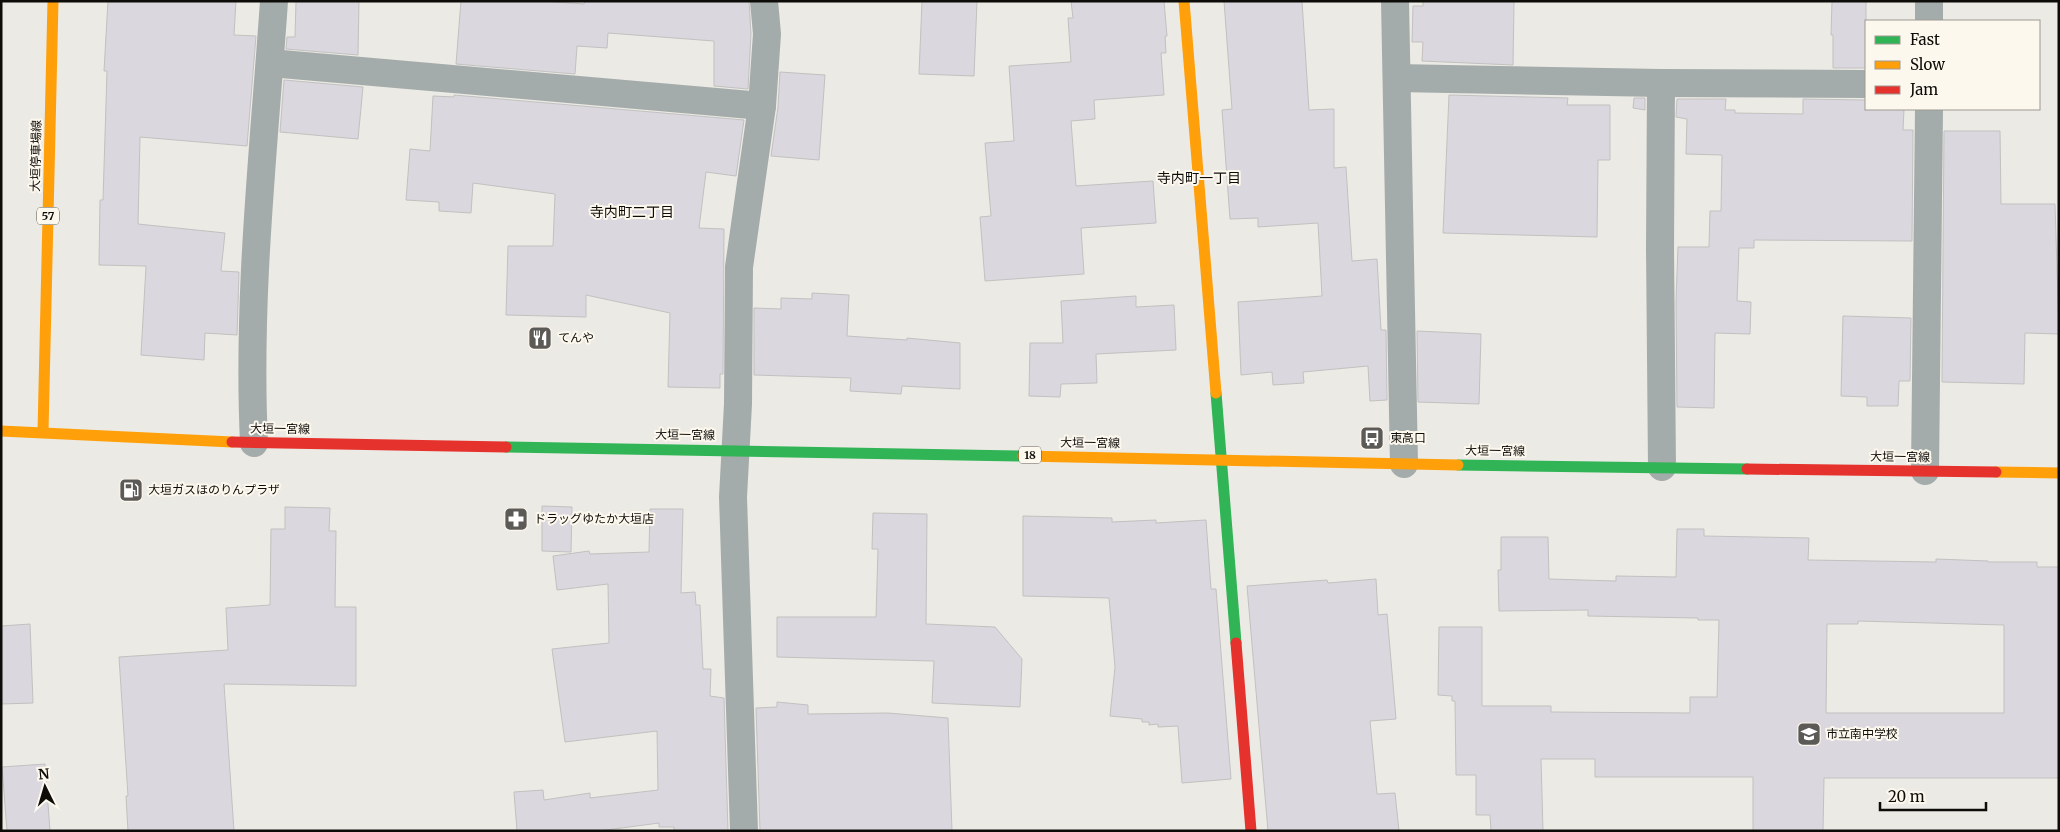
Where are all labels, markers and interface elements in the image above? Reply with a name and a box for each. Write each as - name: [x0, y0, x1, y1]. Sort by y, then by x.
- legend: [1865, 20, 2040, 110]
- text: Fast: [1910, 30, 1940, 49]
- text: Slow: [1910, 55, 1945, 74]
- text: Jam: [1909, 80, 1938, 99]
- street label: 大垣停車場線: [27, 120, 44, 192]
- district label: 寺内町一丁目: [1157, 169, 1241, 187]
- district label: 寺内町二丁目: [590, 203, 674, 221]
- road number: 57: [37, 208, 59, 225]
- restaurant icon: てんや: [527, 325, 553, 351]
- place label: てんや: [558, 330, 594, 345]
- street label: 大垣一宮線: [250, 420, 310, 437]
- bus stop icon: 東高口: [1359, 425, 1385, 451]
- street label: 大垣一宮線: [655, 426, 715, 443]
- place label: 東高口: [1390, 430, 1426, 445]
- street label: 大垣一宮線: [1060, 434, 1120, 451]
- street label: 大垣一宮線: [1465, 442, 1525, 459]
- road number: 18: [1019, 446, 1041, 464]
- street label: 大垣一宮線: [1870, 448, 1930, 465]
- fuel station icon: 大垣ガスほのりんプラザ: [118, 477, 144, 503]
- place label: 大垣ガスほのりんプラザ: [148, 482, 280, 497]
- pharmacy icon: ドラッグゆたか大垣店: [503, 506, 529, 532]
- place label: ドラッグゆたか大垣店: [534, 511, 654, 526]
- school or university icon: 市立南中学校: [1796, 721, 1822, 747]
- place label: 市立南中学校: [1826, 726, 1898, 741]
- north arrow: [20, 762, 70, 812]
- text: N: [38, 765, 50, 783]
- scale bar: [1880, 780, 1986, 812]
- text: 20 m: [1888, 787, 1925, 806]

